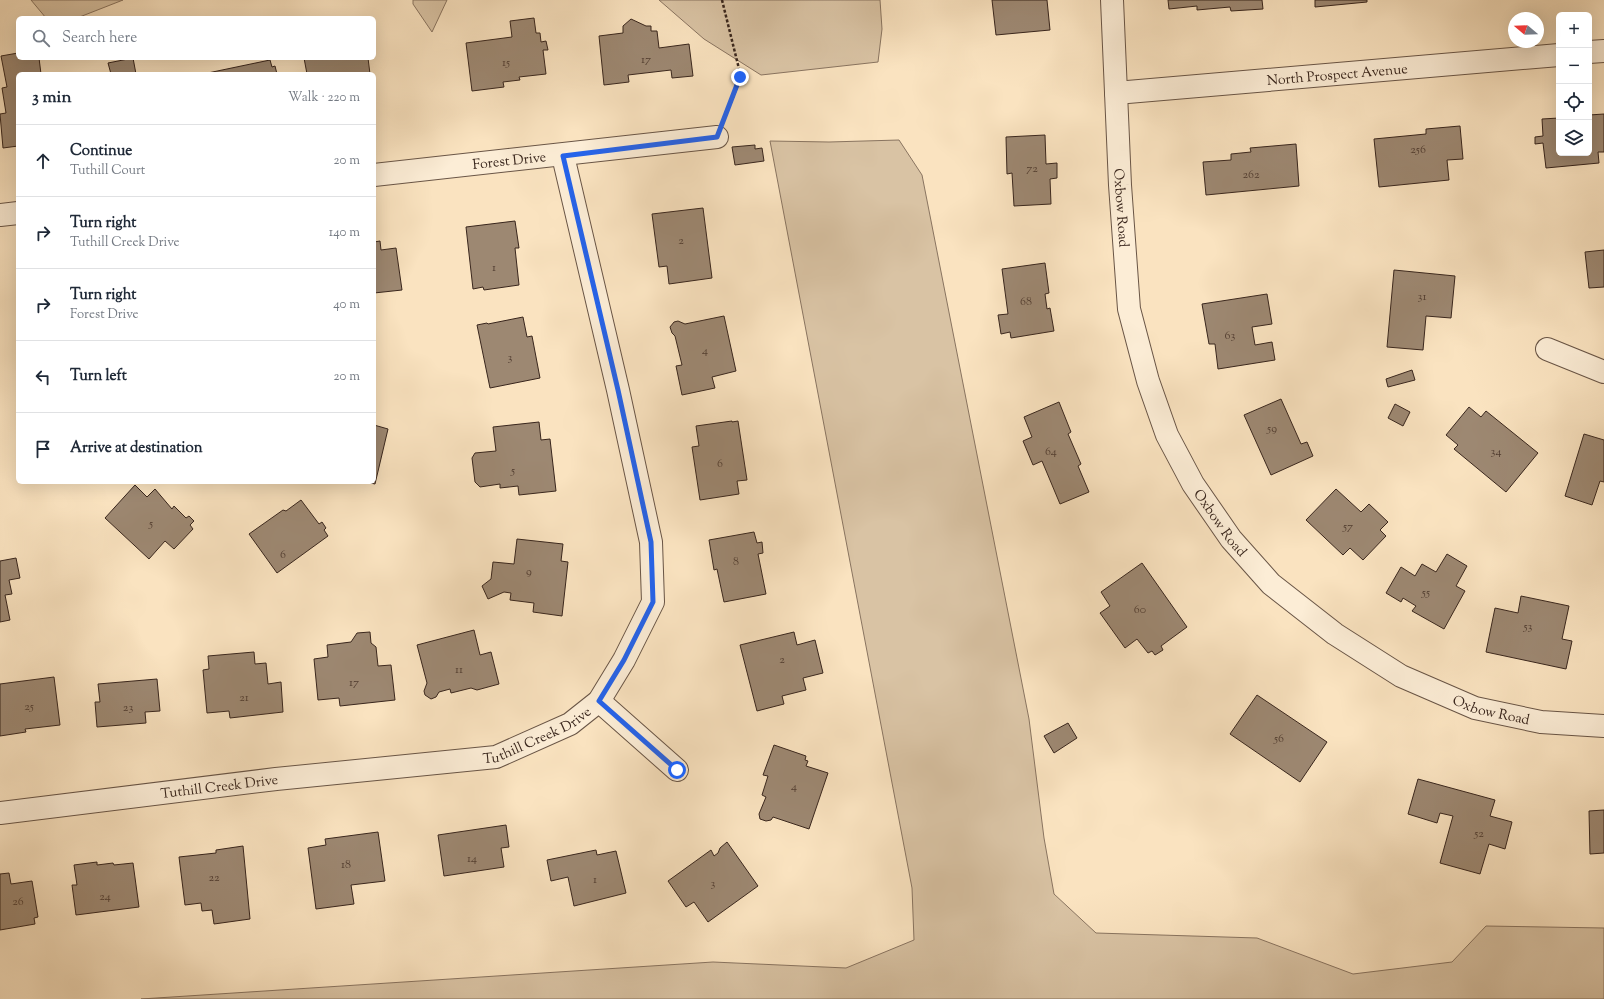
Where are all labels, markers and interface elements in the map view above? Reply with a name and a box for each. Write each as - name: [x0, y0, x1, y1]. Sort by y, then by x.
- north arrow: [1508, 12, 1544, 48]
- map controls: [1556, 12, 1592, 156]
- button: +: [1556, 12, 1592, 48]
- search box: [16, 16, 376, 60]
- icon: search: [30, 27, 52, 49]
- text: Search here: [62, 28, 137, 49]
- button: −: [1556, 48, 1592, 84]
- house number: 17: [641, 51, 651, 69]
- house number: 15: [502, 54, 510, 72]
- street label: North Prospect Avenue: [1266, 60, 1409, 92]
- route end: [731, 68, 749, 86]
- button: locate: [1556, 84, 1592, 120]
- text: 3 min: [32, 86, 71, 110]
- text: Walk · 220 m: [288, 89, 360, 107]
- button: layers: [1556, 120, 1592, 156]
- text: Continue: [70, 141, 132, 162]
- house number: 256: [1410, 141, 1426, 159]
- street label: Forest Drive: [472, 148, 547, 176]
- icon: ahead: [32, 150, 54, 172]
- text: 20 m: [334, 152, 360, 170]
- house number: 72: [1026, 160, 1038, 178]
- text: Tuthill Court: [70, 162, 145, 180]
- house number: 262: [1242, 166, 1260, 184]
- street label: Oxbow Road: [1107, 168, 1133, 248]
- text: Turn right: [70, 213, 136, 234]
- icon: right: [32, 222, 54, 244]
- text: 140 m: [329, 224, 360, 242]
- house number: 2: [678, 232, 684, 250]
- text: Tuthill Creek Drive: [70, 234, 180, 252]
- house number: 1: [492, 259, 496, 277]
- text: Turn right: [70, 285, 136, 306]
- house number: 31: [1418, 288, 1426, 306]
- house number: 68: [1020, 293, 1032, 311]
- icon: right: [32, 294, 54, 316]
- text: 40 m: [333, 296, 360, 314]
- text: Forest Drive: [70, 306, 139, 324]
- house number: 63: [1225, 327, 1236, 345]
- house number: 4: [702, 342, 708, 360]
- house number: 3: [508, 349, 513, 367]
- icon: left: [32, 366, 54, 388]
- text: Turn left: [70, 366, 127, 387]
- text: 20 m: [334, 368, 360, 386]
- house number: 59: [1266, 420, 1277, 438]
- icon: arrive: [32, 438, 54, 460]
- text: Arrive at destination: [70, 438, 203, 459]
- house number: 64: [1045, 443, 1057, 461]
- house number: 34: [1491, 443, 1501, 461]
- house number: 6: [717, 455, 723, 473]
- house number: 5: [510, 462, 515, 480]
- street label: Oxbow Road: [1187, 486, 1250, 562]
- house number: 5: [148, 515, 153, 533]
- house number: 57: [1342, 518, 1353, 536]
- house number: 6: [280, 546, 286, 564]
- house number: 8: [733, 553, 739, 571]
- house number: 9: [526, 563, 532, 581]
- house number: 55: [1421, 584, 1430, 602]
- house number: 60: [1134, 601, 1146, 619]
- house number: 53: [1523, 618, 1533, 636]
- house number: 2: [779, 651, 785, 669]
- house number: 11: [455, 661, 463, 679]
- house number: 17: [349, 674, 359, 692]
- house number: 21: [239, 689, 249, 707]
- street label: Oxbow Road: [1449, 691, 1531, 731]
- house number: 25: [24, 698, 34, 716]
- house number: 23: [123, 699, 133, 717]
- street label: Tuthill Creek Drive: [482, 703, 596, 770]
- house number: 56: [1273, 730, 1284, 748]
- route start: [668, 761, 686, 779]
- street label: Tuthill Creek Drive: [160, 771, 279, 805]
- house number: 4: [791, 778, 797, 796]
- house number: 52: [1473, 825, 1484, 843]
- house number: 14: [467, 850, 477, 868]
- house number: 18: [341, 856, 351, 874]
- house number: 22: [208, 869, 220, 887]
- house number: 1: [593, 871, 597, 889]
- house number: 3: [711, 875, 716, 893]
- house number: 24: [99, 888, 111, 906]
- house number: 26: [12, 893, 24, 911]

